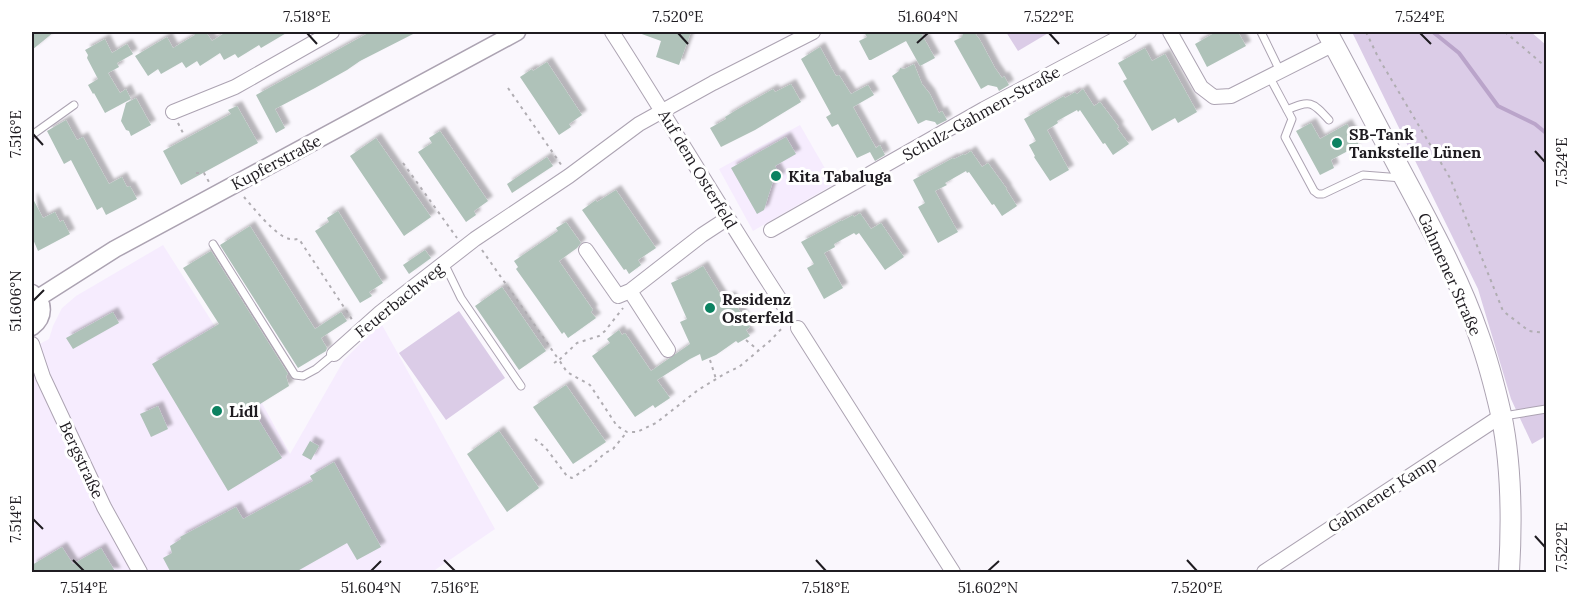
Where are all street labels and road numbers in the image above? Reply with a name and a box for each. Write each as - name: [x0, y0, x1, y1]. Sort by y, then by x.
- street label: Schulz-Gahmen-Straße: [899, 61, 1064, 165]
- street label: Auf dem Osterfeld: [654, 105, 742, 233]
- street label: Kupferstraße: [228, 130, 325, 194]
- street label: Gahmener Straße: [1414, 209, 1486, 339]
- street label: Feuerbachweg: [351, 258, 448, 342]
- street label: Bergstraße: [55, 418, 109, 502]
- street label: Gahmener Kamp: [1324, 451, 1440, 537]

